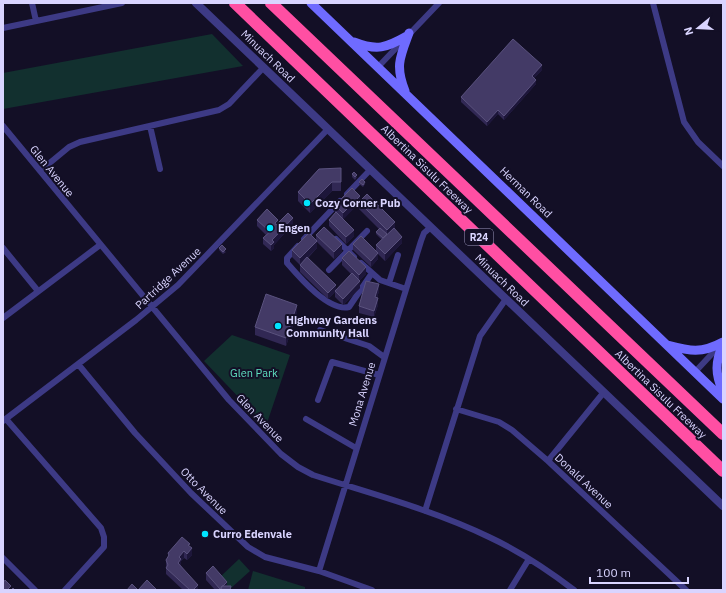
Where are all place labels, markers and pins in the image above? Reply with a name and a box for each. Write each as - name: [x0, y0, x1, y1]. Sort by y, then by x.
- place label: Cozy Corner Pub: [315, 196, 401, 210]
- marker: Cozy Corner Pub: [302, 198, 312, 208]
- place label: Engen: [278, 221, 310, 235]
- marker: Engen: [265, 223, 275, 233]
- place label: Highway Gardens Community Hall: [286, 313, 377, 340]
- marker: Highway Gardens Community Hall: [273, 321, 283, 331]
- place label: Curro Edenvale: [213, 527, 292, 541]
- marker: Curro Edenvale: [200, 529, 210, 539]

